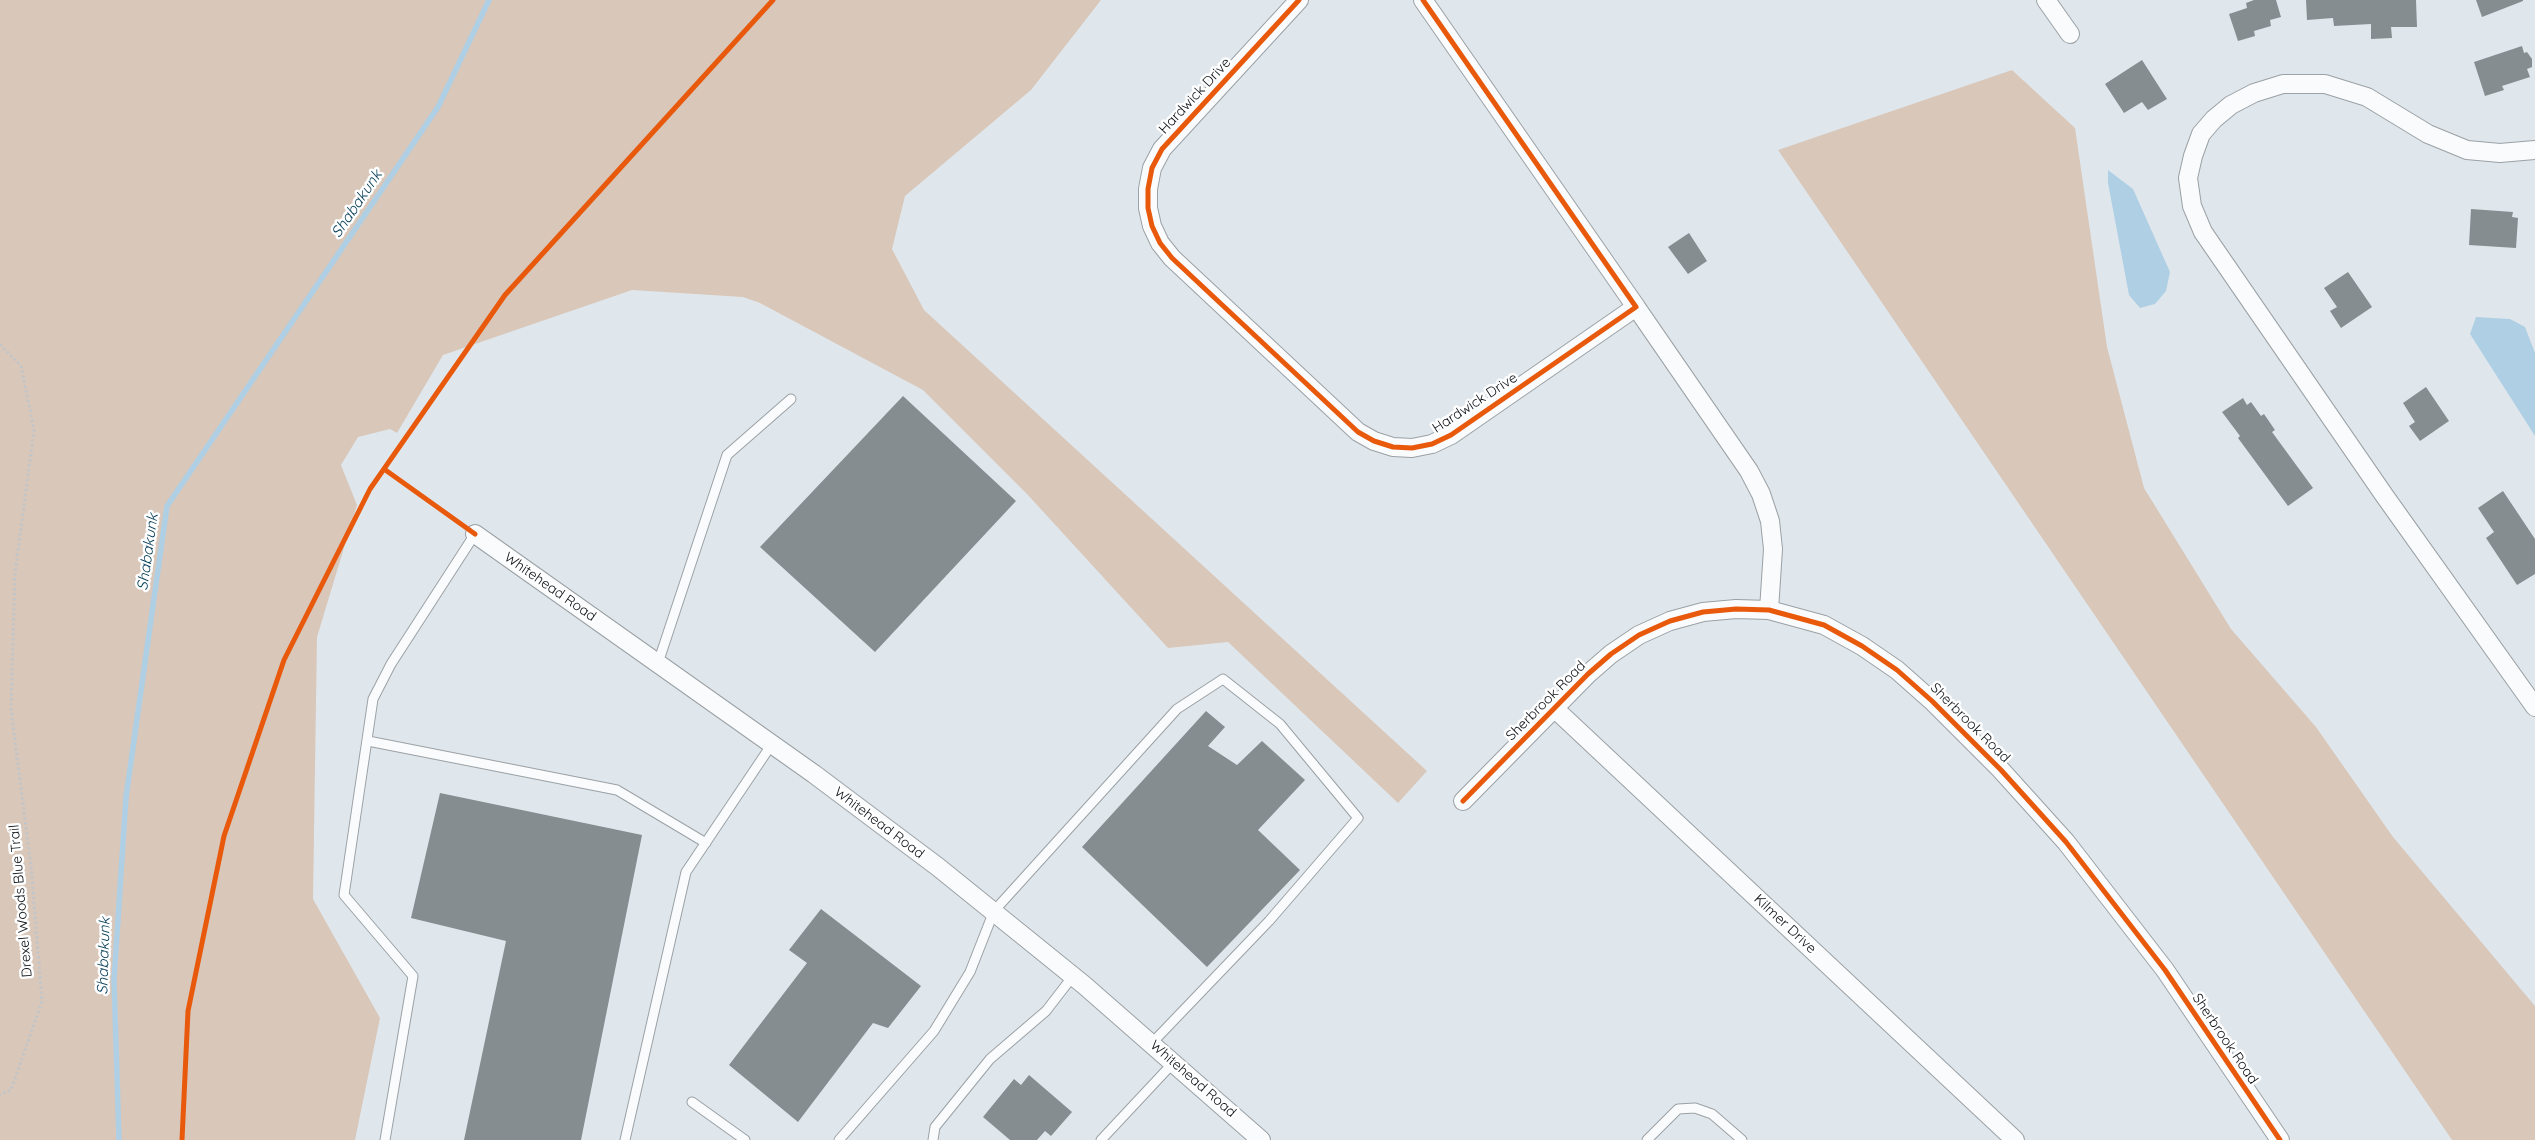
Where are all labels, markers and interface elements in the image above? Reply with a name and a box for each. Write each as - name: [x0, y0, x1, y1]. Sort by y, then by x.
- street label: Hardwick Drive: [1155, 54, 1235, 138]
- water label: Shabakunk: [328, 167, 386, 241]
- street label: Hardwick Drive: [1429, 369, 1521, 437]
- water label: Shabakunk: [134, 512, 162, 592]
- street label: Whitehead Road: [501, 549, 599, 625]
- street label: Sherbrook Road: [1503, 658, 1589, 744]
- street label: Sherbrook Road: [1927, 680, 2013, 766]
- street label: Whitehead Road: [831, 784, 927, 862]
- street label: Drexel Woods Blue Trail: [6, 824, 36, 978]
- street label: Kilmer Drive: [1750, 891, 1820, 957]
- water label: Shabakunk: [94, 917, 114, 995]
- street label: Sherbrook Road: [2188, 991, 2262, 1087]
- street label: Whitehead Road: [1147, 1037, 1239, 1121]

